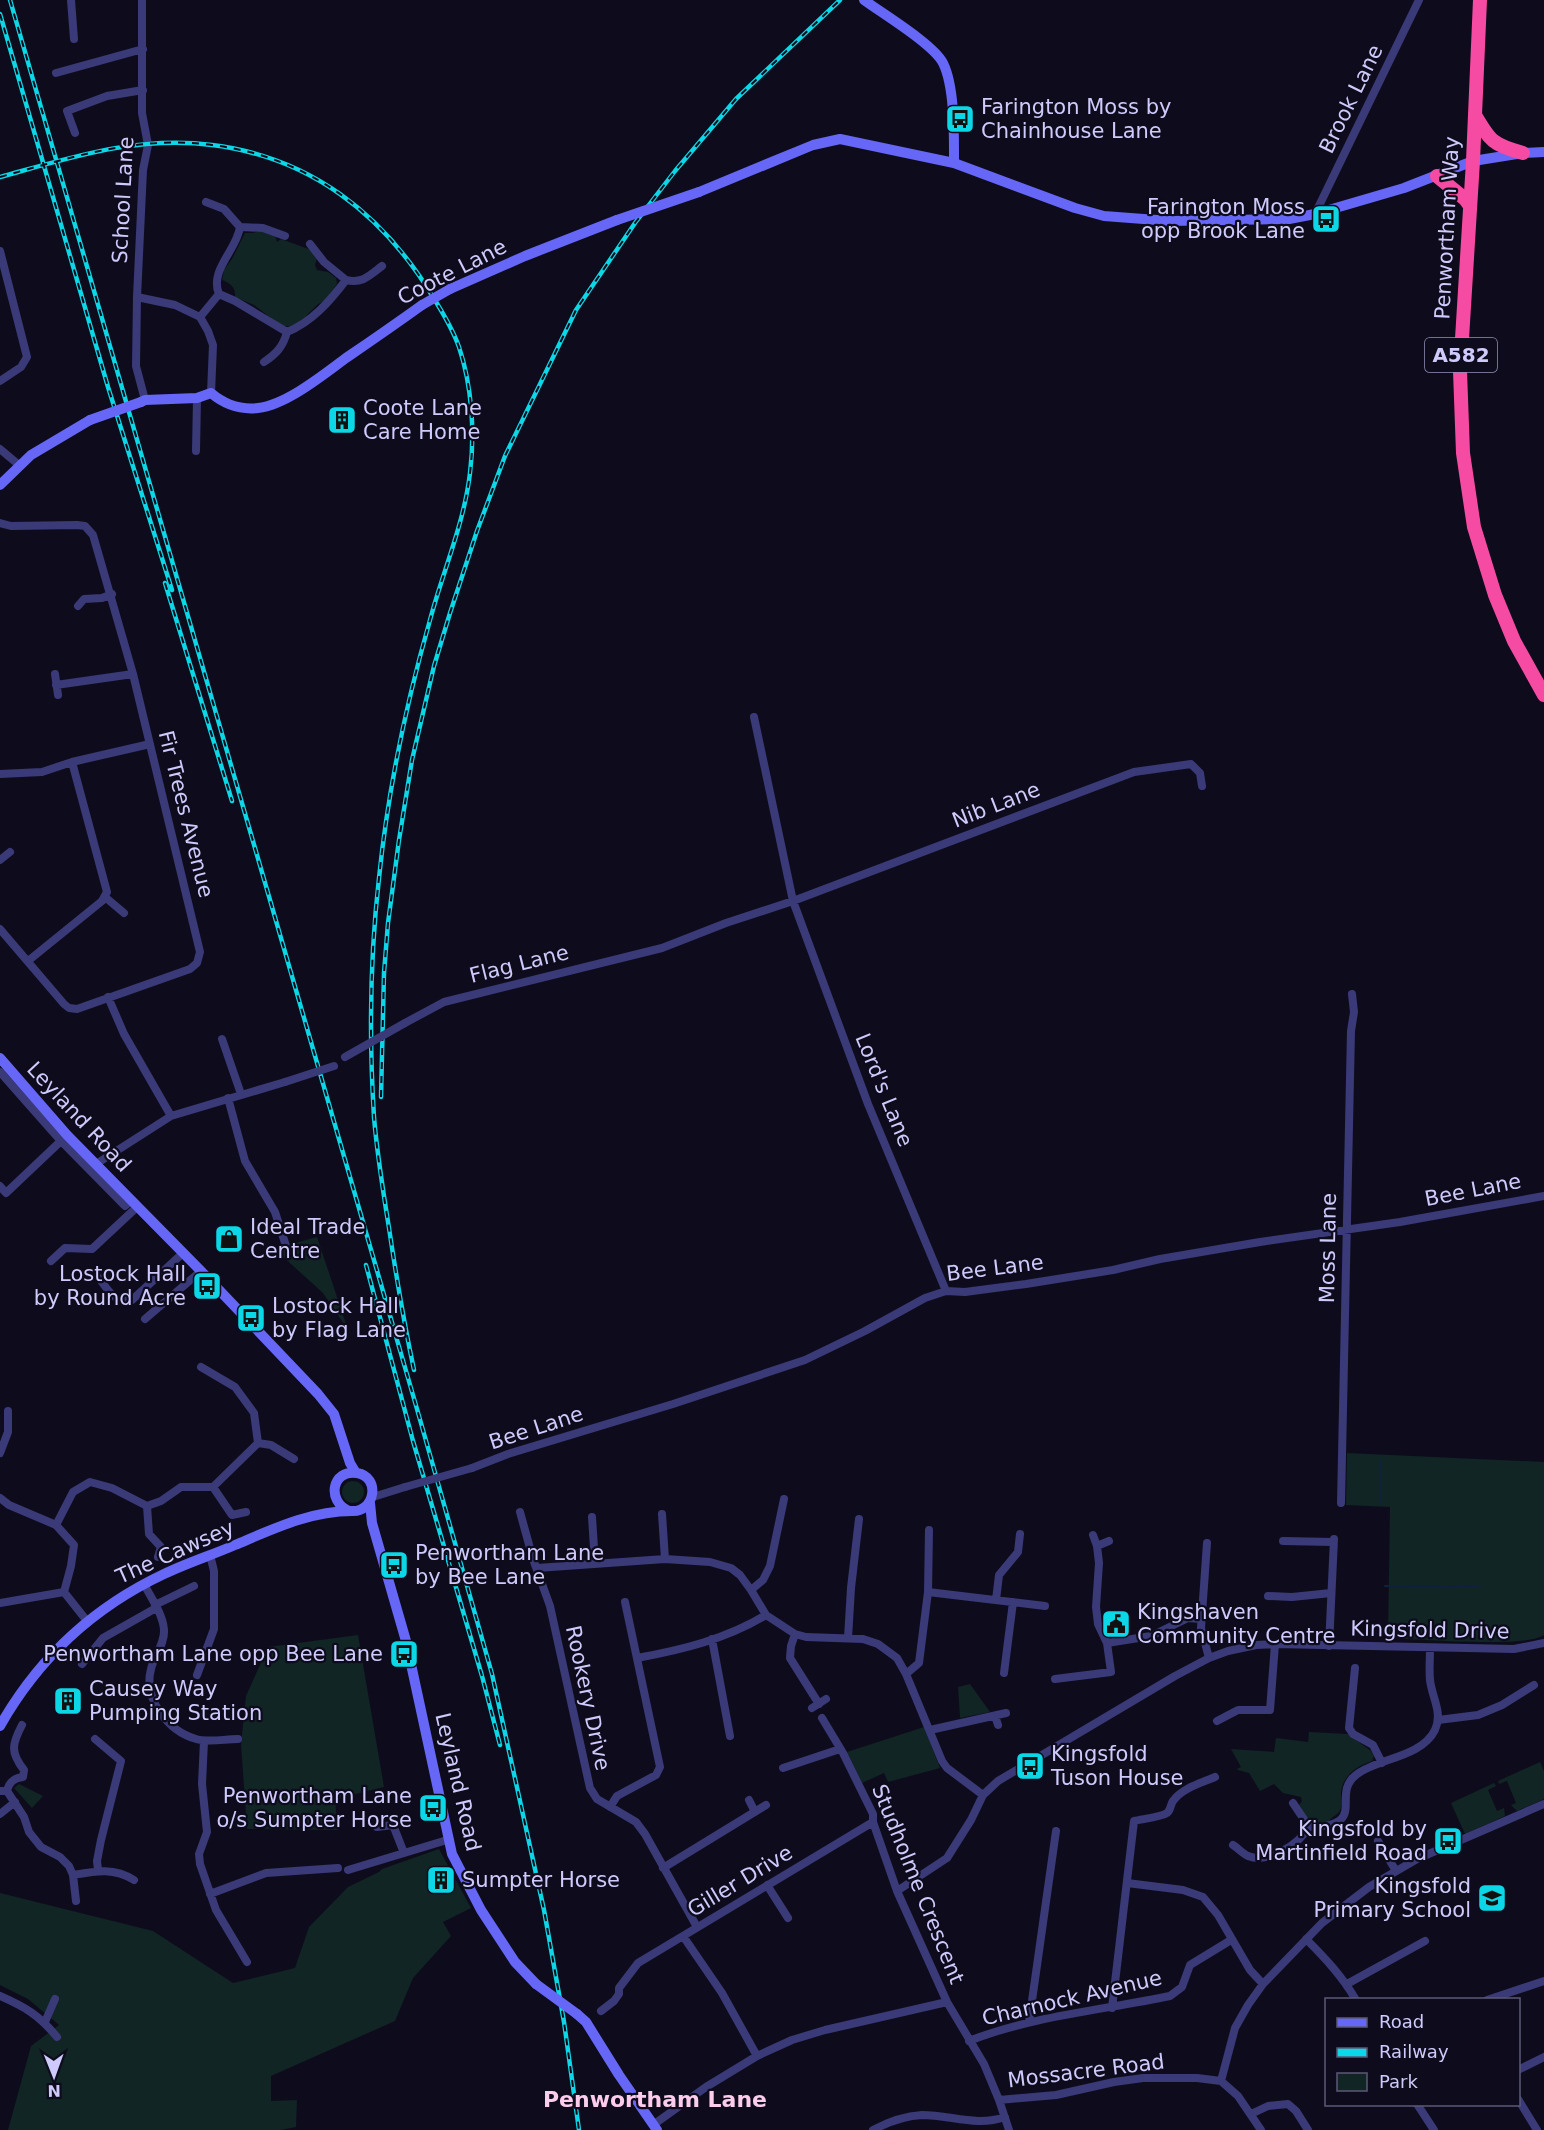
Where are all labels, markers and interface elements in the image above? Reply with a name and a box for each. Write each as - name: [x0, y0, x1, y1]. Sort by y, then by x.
- street label: Brook Lane: [1314, 41, 1388, 157]
- place label: Farington Moss by Chainhouse Lane: [981, 95, 1171, 143]
- bus stop icon: Farington Moss by Chainhouse Lane: [944, 103, 976, 135]
- street label: School Lane: [108, 136, 138, 264]
- street label: Penwortham Way: [1430, 136, 1464, 320]
- place label: Farington Moss opp Brook Lane: [1141, 195, 1305, 243]
- bus stop icon: Farington Moss opp Brook Lane: [1310, 203, 1342, 235]
- street label: Coote Lane: [394, 234, 510, 310]
- road number: A582: [1425, 338, 1497, 372]
- place label: Coote Lane Care Home: [363, 396, 482, 444]
- building icon: Coote Lane Care Home: [326, 404, 358, 436]
- street label: Fir Trees Avenue: [154, 728, 218, 900]
- street label: Nib Lane: [949, 777, 1043, 833]
- street label: Flag Lane: [467, 940, 571, 988]
- street label: Lord's Lane: [850, 1030, 918, 1150]
- street label: Leyland Road: [22, 1057, 136, 1177]
- street label: Bee Lane: [1423, 1169, 1523, 1211]
- street label: Moss Lane: [1315, 1193, 1341, 1303]
- place label: Ideal Trade Centre: [250, 1215, 365, 1263]
- shop icon: Ideal Trade Centre: [213, 1223, 245, 1255]
- street label: Bee Lane: [945, 1250, 1045, 1286]
- place label: Lostock Hall by Round Acre: [34, 1262, 186, 1310]
- bus stop icon: Lostock Hall by Round Acre: [191, 1270, 223, 1302]
- place label: Lostock Hall by Flag Lane: [272, 1294, 406, 1342]
- bus stop icon: Lostock Hall by Flag Lane: [235, 1302, 267, 1334]
- street label: Bee Lane: [486, 1401, 586, 1455]
- street label: The Cawsey: [111, 1515, 238, 1589]
- place label: Penwortham Lane by Bee Lane: [415, 1541, 604, 1589]
- bus stop icon: Penwortham Lane by Bee Lane: [378, 1549, 410, 1581]
- place label: Kingshaven Community Centre: [1137, 1600, 1335, 1648]
- public building icon: Kingshaven Community Centre: [1100, 1608, 1132, 1640]
- street label: Kingsfold Drive: [1350, 1617, 1510, 1643]
- street label: Rookery Drive: [561, 1623, 615, 1773]
- bus stop icon: Penwortham Lane opp Bee Lane: [388, 1638, 420, 1670]
- place label: Penwortham Lane opp Bee Lane: [43, 1642, 383, 1666]
- place label: Causey Way Pumping Station: [89, 1677, 262, 1725]
- building icon: Causey Way Pumping Station: [52, 1685, 84, 1717]
- street label: Leyland Road: [430, 1710, 486, 1854]
- place label: Kingsfold Tuson House: [1050, 1742, 1184, 1790]
- bus stop icon: Kingsfold Tuson House: [1014, 1750, 1046, 1782]
- street label: Studholme Crescent: [867, 1781, 969, 1987]
- place label: Penwortham Lane o/s Sumpter Horse: [216, 1784, 412, 1832]
- bus stop icon: Penwortham Lane o/s Sumpter Horse: [417, 1792, 449, 1824]
- place label: Kingsfold by Martinfield Road: [1255, 1817, 1427, 1865]
- bus stop icon: Kingsfold by Martinfield Road: [1432, 1825, 1464, 1857]
- street label: Giller Drive: [683, 1840, 797, 1922]
- building icon: Sumpter Horse: [425, 1864, 457, 1896]
- place label: Sumpter Horse: [462, 1868, 620, 1892]
- place label: Kingsfold Primary School: [1313, 1874, 1471, 1922]
- school or university icon: Kingsfold Primary School: [1476, 1882, 1508, 1914]
- street label: Charnock Avenue: [980, 1966, 1164, 2030]
- legend: [1325, 1998, 1520, 2106]
- text: Road: [1379, 2011, 1424, 2032]
- text: Railway: [1379, 2041, 1449, 2062]
- north arrow: [24, 2046, 84, 2106]
- street label: Mossacre Road: [1006, 2049, 1166, 2093]
- text: Park: [1379, 2071, 1418, 2092]
- text: N: [47, 2081, 61, 2100]
- district label: Penwortham Lane: [543, 2087, 767, 2112]

